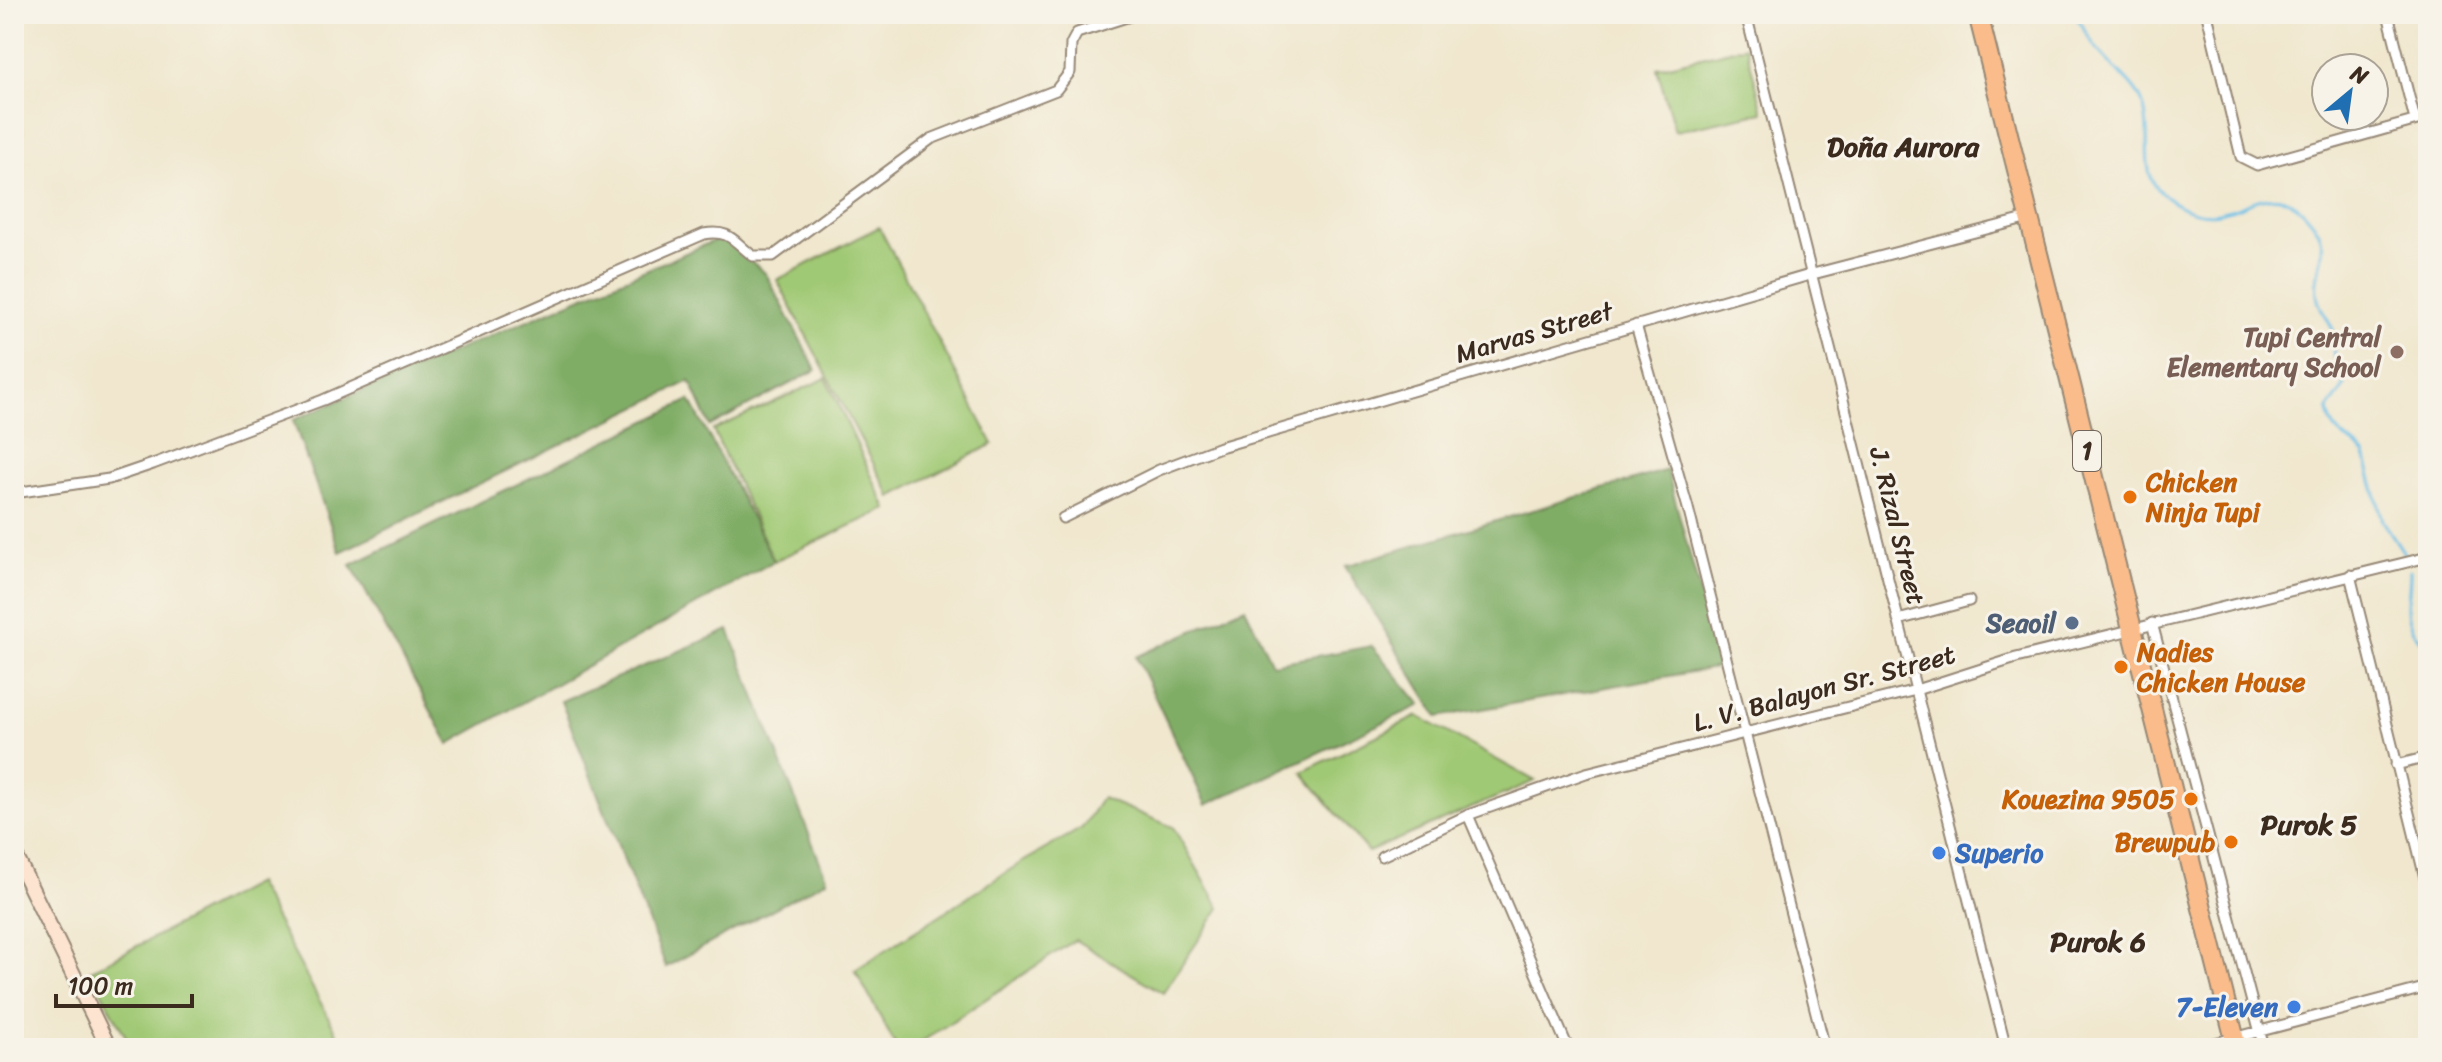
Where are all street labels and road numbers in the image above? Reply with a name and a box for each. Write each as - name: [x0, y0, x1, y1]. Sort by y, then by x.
- street label: Marvas Street: [1450, 287, 1620, 376]
- road number: 1: [2073, 431, 2101, 471]
- street label: J. Rizal Street: [1856, 441, 1940, 610]
- street label: L. V. Balayon Sr. Street: [1688, 631, 1960, 745]

